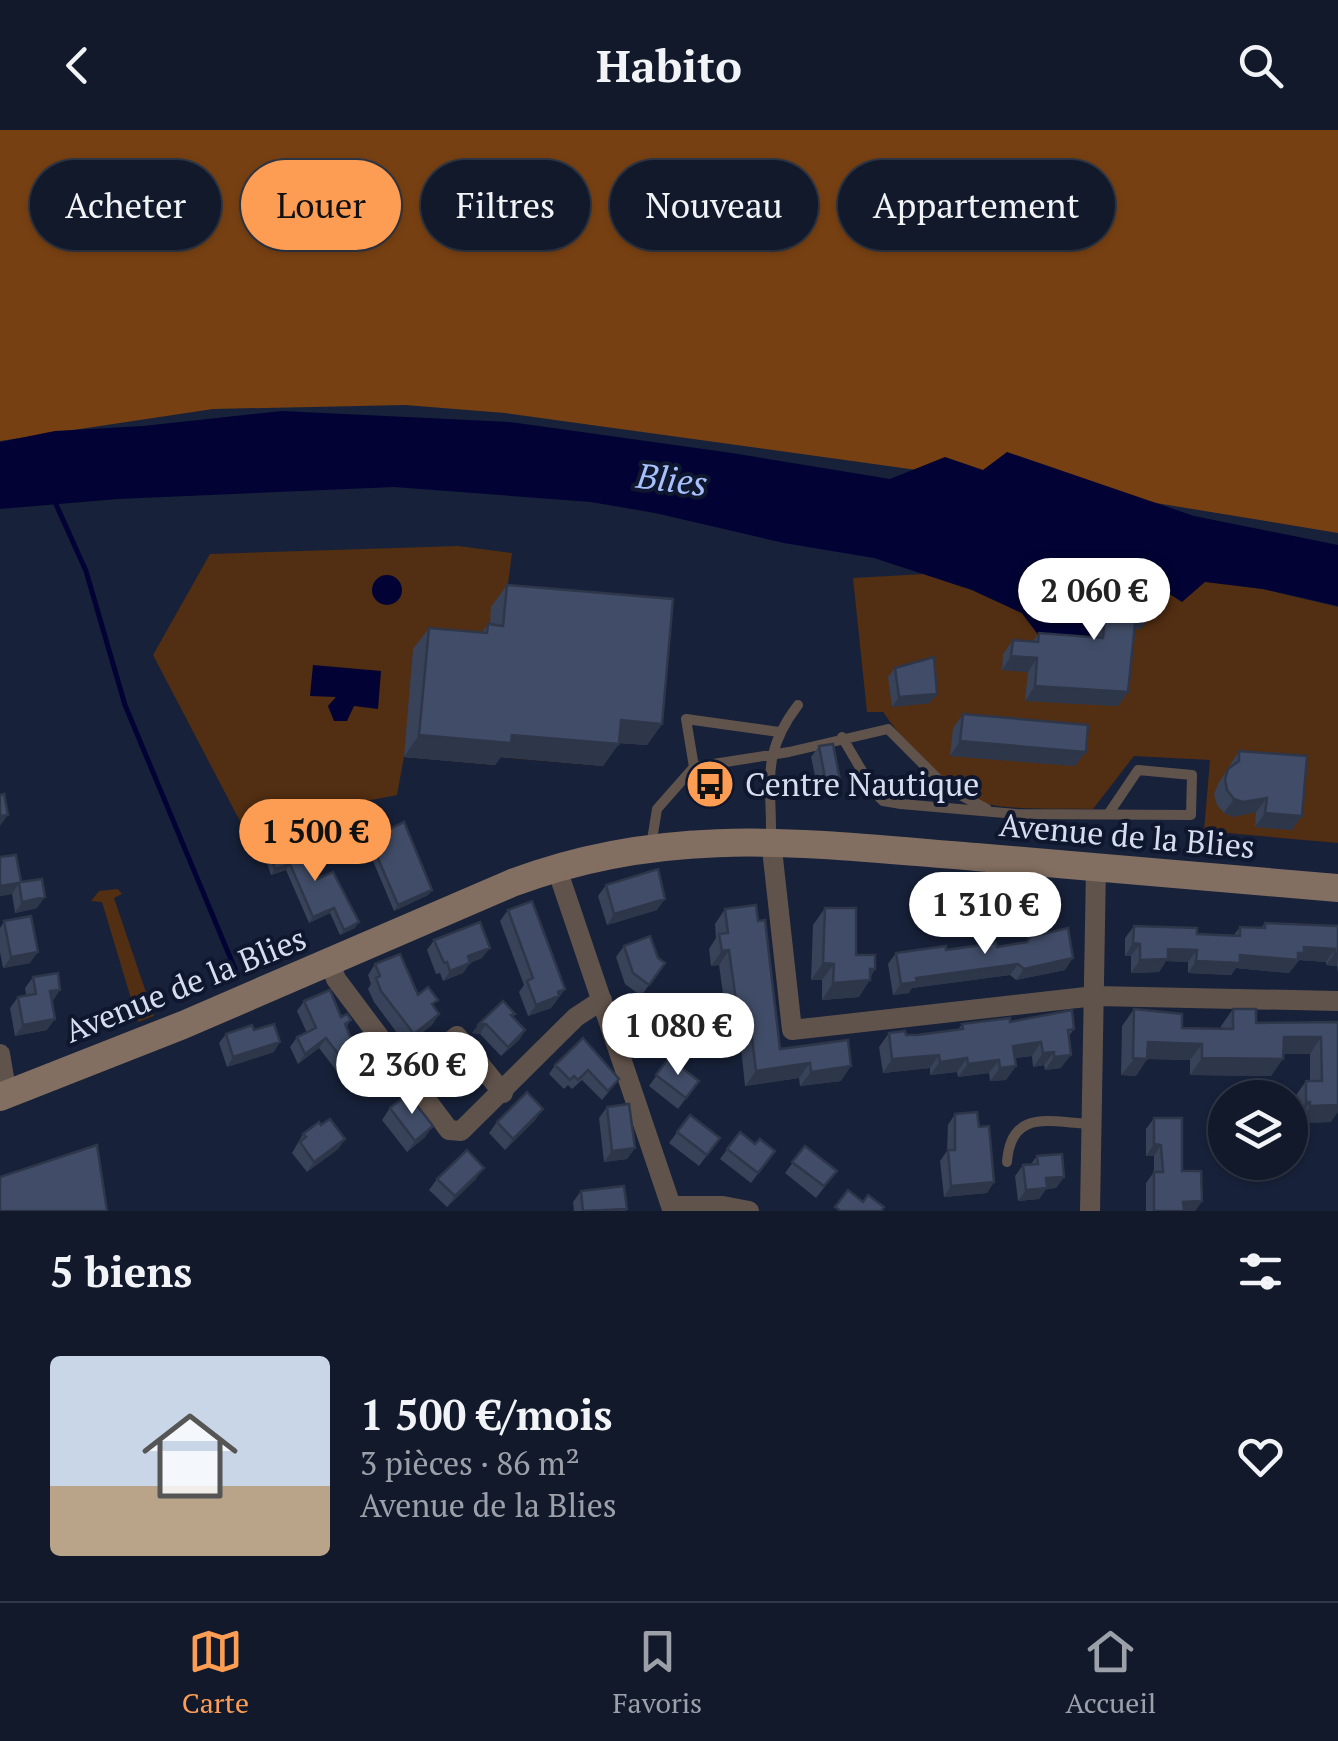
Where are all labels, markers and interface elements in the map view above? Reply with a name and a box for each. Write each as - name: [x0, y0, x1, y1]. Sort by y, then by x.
- text: Habito: [596, 35, 742, 95]
- icon: back: [50, 38, 105, 93]
- icon: search: [1233, 38, 1288, 93]
- chip: Acheter: [30, 160, 221, 250]
- chip: Louer: [241, 160, 401, 250]
- chip: Filtres: [421, 160, 590, 250]
- chip: Nouveau: [610, 160, 818, 250]
- chip: Appartement: [838, 160, 1115, 250]
- water label: Blies: [633, 452, 710, 506]
- pin: 2 060 €: [1002, 558, 1186, 643]
- text: 2 060 €: [1040, 569, 1148, 611]
- bus stop icon: Centre Nautique: [684, 758, 736, 810]
- place label: Centre Nautique: [745, 763, 979, 805]
- pin: 1 500 €: [223, 799, 407, 884]
- street label: Avenue de la Blies: [997, 803, 1257, 867]
- text: 1 500 €: [261, 810, 369, 852]
- pin: 1 310 €: [893, 872, 1077, 957]
- text: 1 310 €: [931, 883, 1039, 925]
- street label: Avenue de la Blies: [58, 916, 312, 1052]
- pin: 1 080 €: [586, 993, 770, 1078]
- text: 1 080 €: [624, 1004, 732, 1046]
- pin: 2 360 €: [320, 1032, 504, 1117]
- text: 2 360 €: [358, 1043, 466, 1085]
- map controls: [1208, 1080, 1308, 1180]
- button: layers: [1208, 1080, 1308, 1180]
- text: 5 biens: [50, 1243, 192, 1299]
- icon: filters: [1233, 1244, 1288, 1299]
- text: 1 500 €/mois: [360, 1386, 612, 1442]
- icon: home: [130, 1396, 250, 1516]
- icon: heart: [1233, 1429, 1288, 1484]
- text: 3 pièces · 86 m²: [360, 1442, 580, 1484]
- text: Avenue de la Blies: [360, 1484, 617, 1526]
- tab: Carte: [182, 1624, 249, 1721]
- tab: Favoris: [612, 1624, 702, 1721]
- tab: Accueil: [1066, 1624, 1156, 1721]

